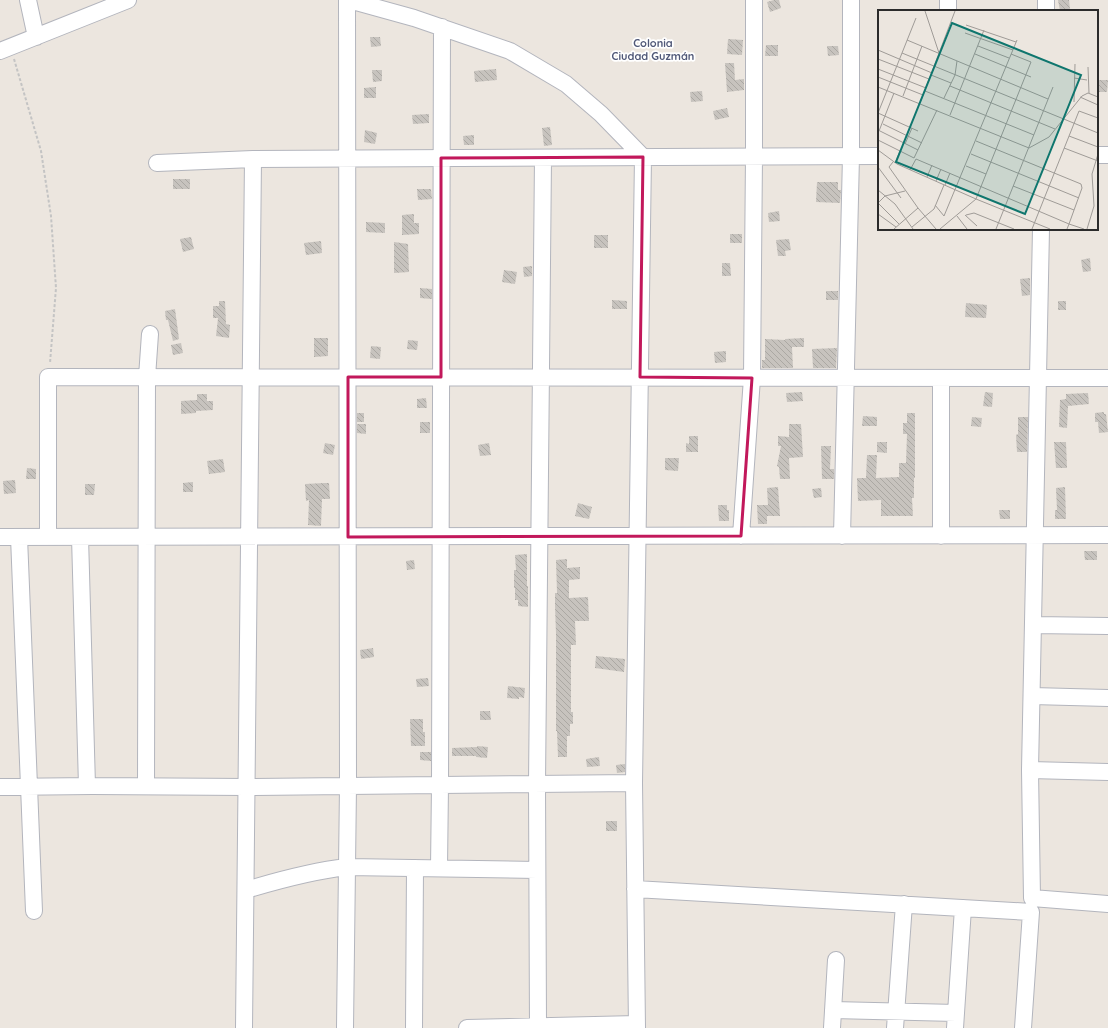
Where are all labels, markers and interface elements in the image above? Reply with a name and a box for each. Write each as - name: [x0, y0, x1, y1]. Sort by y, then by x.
- inset map: [878, 10, 1098, 230]
- district label: Colonia Ciudad Guzmán: [612, 36, 694, 63]

